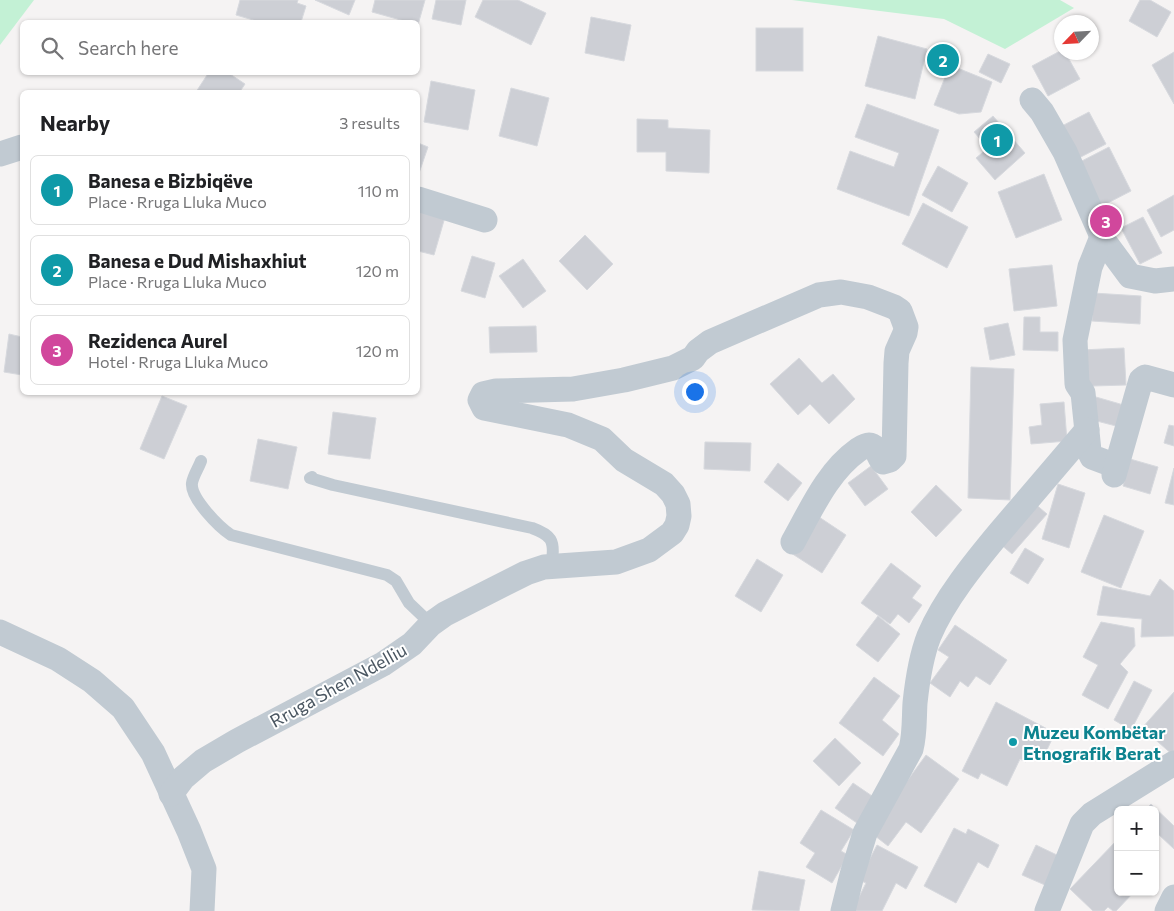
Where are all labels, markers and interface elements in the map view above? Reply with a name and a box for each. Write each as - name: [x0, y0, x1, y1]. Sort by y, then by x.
- north arrow: [1054, 15, 1099, 60]
- search box: [20, 20, 420, 75]
- icon: search: [38, 34, 66, 62]
- text: Search here: [78, 36, 178, 59]
- pin: 2: [927, 41, 959, 79]
- text: Nearby: [40, 110, 110, 135]
- text: 3 results: [339, 113, 400, 132]
- pin: 1: [981, 121, 1013, 159]
- text: Banesa e Bizbiqëve: [88, 169, 253, 192]
- text: 1: [53, 181, 61, 200]
- text: 110 m: [358, 181, 399, 200]
- text: Place · Rruga Lluka Muco: [88, 192, 267, 211]
- pin: 3: [1090, 202, 1122, 240]
- text: Banesa e Dud Mishaxhiut: [88, 249, 307, 272]
- text: 2: [52, 261, 62, 280]
- text: 120 m: [356, 261, 399, 280]
- text: Place · Rruga Lluka Muco: [88, 272, 267, 291]
- text: Rezidenca Aurel: [88, 329, 228, 352]
- text: 3: [52, 341, 62, 360]
- text: 120 m: [356, 341, 399, 360]
- text: Hotel · Rruga Lluka Muco: [88, 352, 268, 371]
- your location: [682, 379, 708, 405]
- street label: Rruga Shen Ndelliu: [266, 638, 410, 732]
- place label: Muzeu Kombëtar Etnografik Berat: [1023, 721, 1166, 764]
- marker: Muzeu Kombëtar Etnografik Berat: [1007, 736, 1019, 748]
- map controls: [1114, 806, 1159, 896]
- button: +: [1114, 806, 1159, 851]
- button: −: [1114, 851, 1159, 896]

